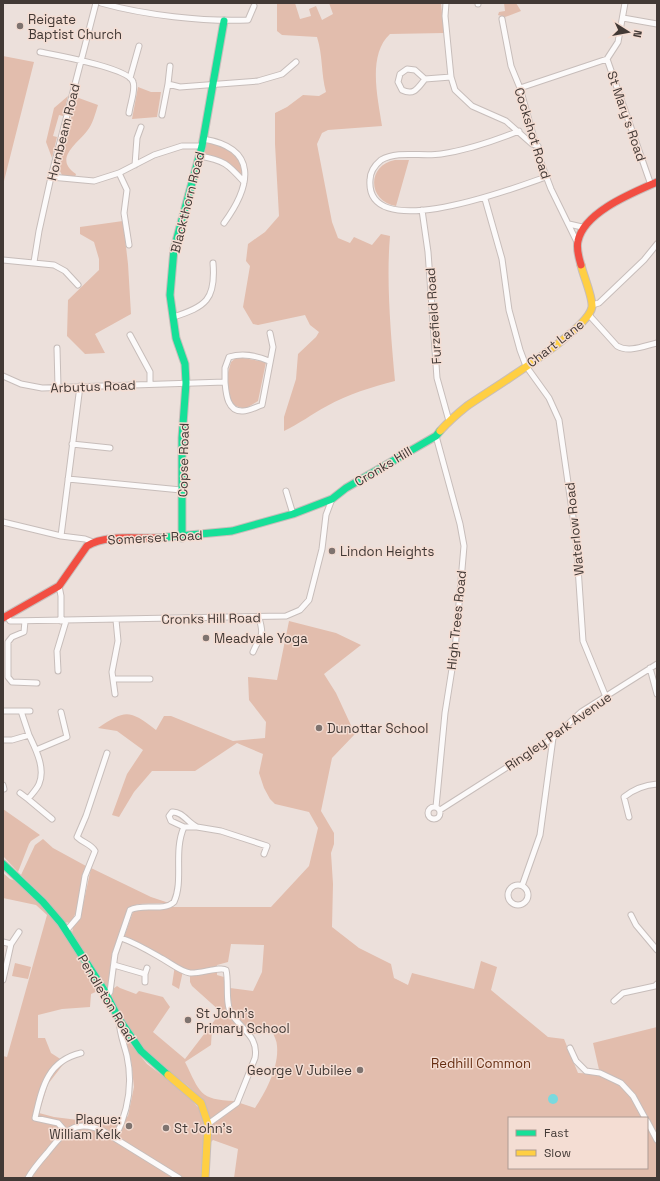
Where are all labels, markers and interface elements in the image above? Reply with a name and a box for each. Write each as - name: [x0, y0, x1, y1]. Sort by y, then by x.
- place label: Reigate Baptist Church: [28, 11, 122, 43]
- north arrow: [608, 12, 648, 52]
- marker: Reigate Baptist Church: [15, 21, 25, 31]
- text: N: [630, 29, 645, 39]
- street label: St Mary's Road: [603, 69, 650, 163]
- street label: Hornbeam Road: [43, 82, 84, 182]
- street label: Cockshot Road: [511, 85, 555, 181]
- street label: Blackthorn Road: [167, 150, 208, 255]
- street label: Furzefield Road: [422, 267, 445, 365]
- street label: Chart Lane: [523, 316, 587, 371]
- street label: Arbutus Road: [50, 377, 136, 396]
- street label: Copse Road: [174, 423, 193, 497]
- street label: Cronks Hill: [351, 443, 415, 490]
- street label: Waterlow Road: [561, 482, 588, 576]
- street label: Somerset Road: [107, 527, 203, 548]
- place label: Lindon Heights: [340, 543, 434, 560]
- marker: Lindon Heights: [327, 546, 337, 556]
- street label: High Trees Road: [443, 570, 470, 671]
- street label: Cronks Hill Road: [161, 609, 261, 628]
- place label: Meadvale Yoga: [214, 630, 308, 647]
- marker: Meadvale Yoga: [201, 633, 211, 643]
- street label: Ringley Park Avenue: [502, 688, 615, 775]
- place label: Dunottar School: [327, 720, 428, 737]
- marker: Dunottar School: [314, 723, 324, 733]
- street label: Pendleton Road: [74, 951, 139, 1045]
- place label: St John's Primary School: [196, 1005, 290, 1037]
- marker: St John's Primary School: [183, 1015, 193, 1025]
- park label: Redhill Common: [431, 1055, 531, 1072]
- place label: George V Jubilee: [247, 1062, 352, 1079]
- marker: George V Jubilee: [355, 1065, 365, 1075]
- place label: Plaque: William Kelk: [49, 1111, 121, 1143]
- legend: [508, 1117, 648, 1169]
- place label: St John's: [174, 1120, 232, 1137]
- marker: Plaque: William Kelk: [124, 1121, 134, 1131]
- marker: St John's: [161, 1123, 171, 1133]
- text: Fast: [544, 1125, 569, 1141]
- text: Slow: [544, 1145, 571, 1161]

